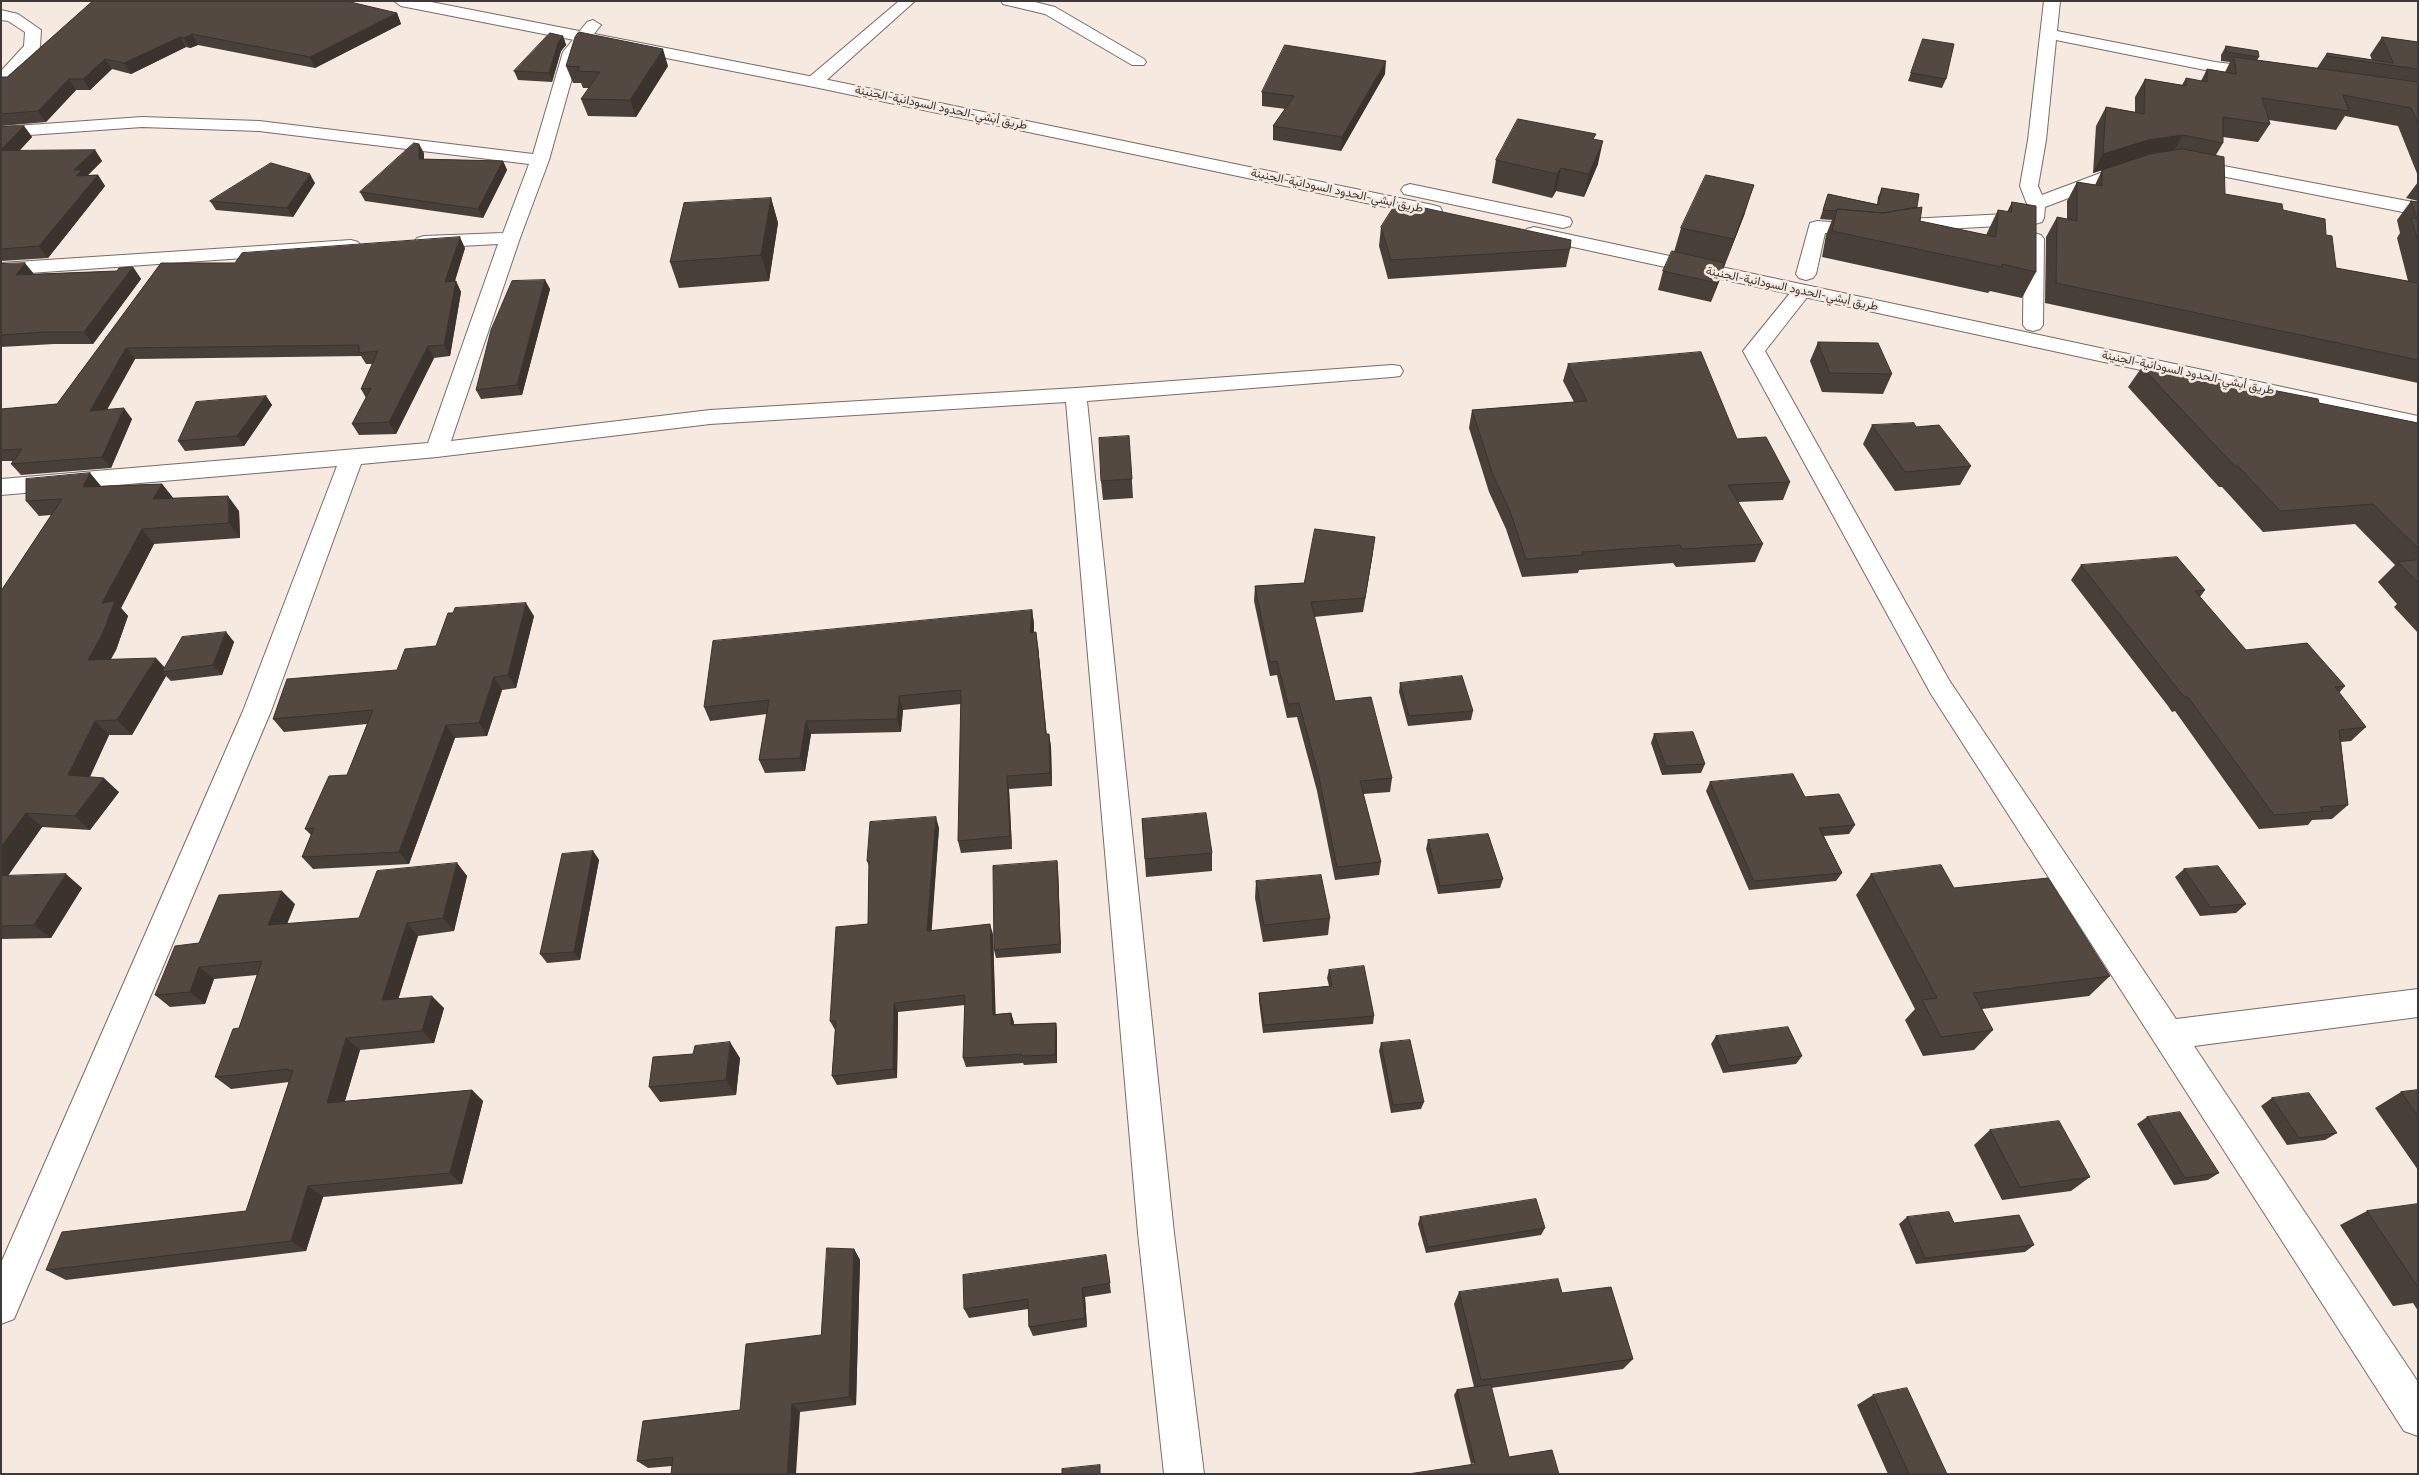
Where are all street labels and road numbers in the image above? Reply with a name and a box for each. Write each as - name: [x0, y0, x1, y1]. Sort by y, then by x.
- street label: طريق أبشي-الحدود السودانية-الجنينة: [853, 83, 1029, 133]
- street label: طريق أبشي-الحدود السودانية-الجنينة: [1249, 166, 1425, 216]
- street label: طريق أبشي-الحدود السودانية-الجنينة: [1704, 264, 1880, 314]
- street label: طريق أبشي-الحدود السودانية-الجنينة: [2100, 348, 2276, 398]

